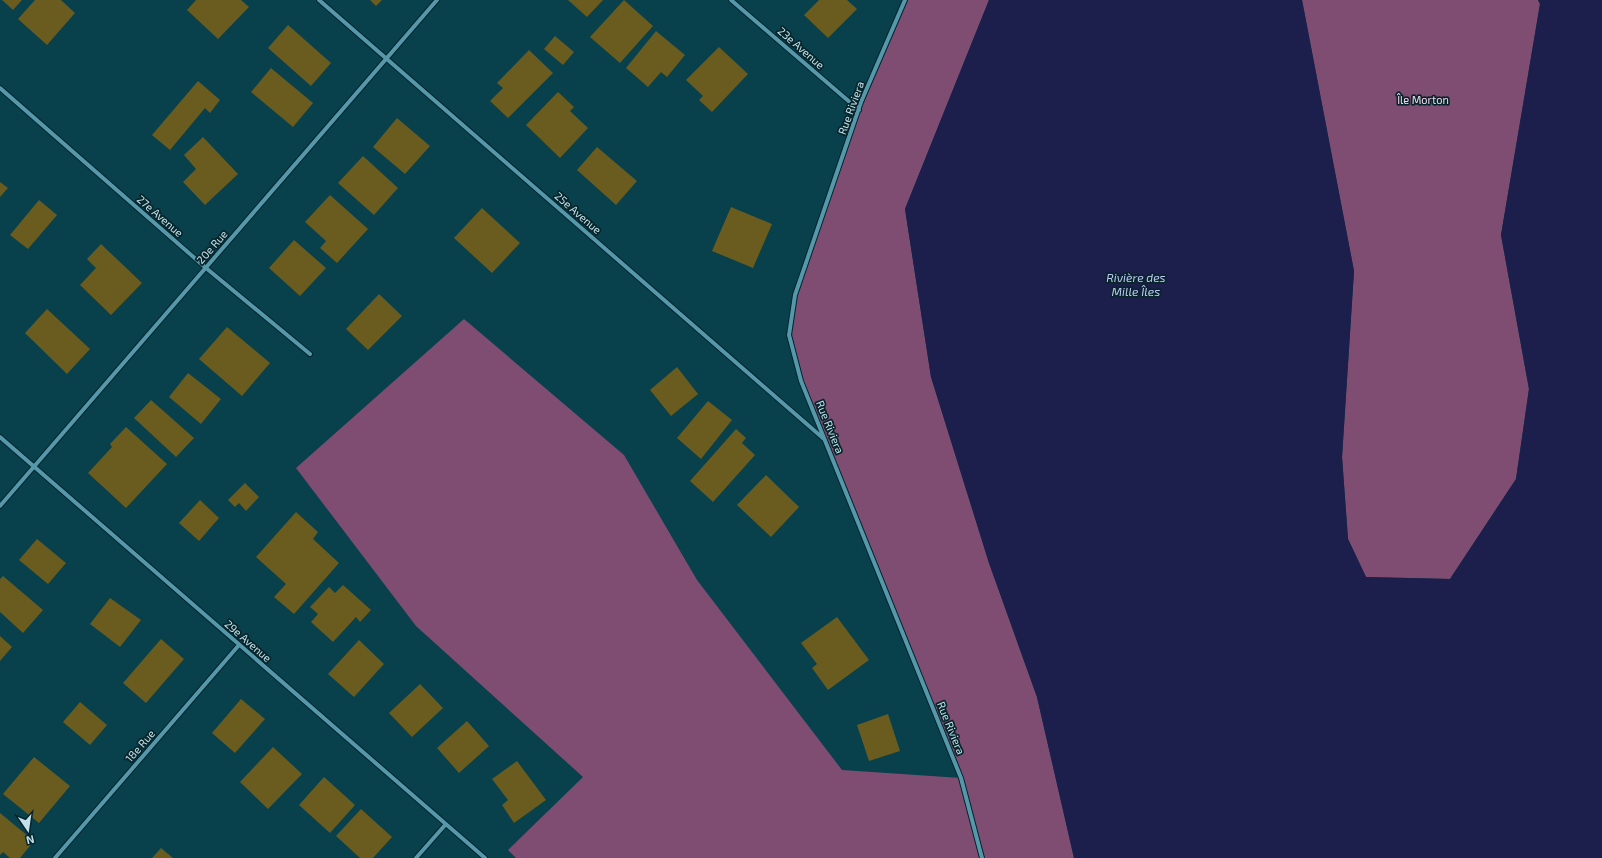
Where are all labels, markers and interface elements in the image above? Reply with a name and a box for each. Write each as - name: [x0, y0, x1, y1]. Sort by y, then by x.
- street label: 23e Avenue: [775, 24, 827, 71]
- street label: Rue Riviera: [835, 79, 866, 136]
- park label: Île Morton: [1396, 93, 1449, 106]
- street label: 25e Avenue: [553, 189, 604, 236]
- street label: 27e Avenue: [135, 192, 186, 239]
- street label: 20e Rue: [194, 227, 230, 266]
- water label: Rivière des Mille Îles: [1106, 270, 1166, 298]
- street label: Rue Riviera: [814, 398, 847, 455]
- street label: 29e Avenue: [222, 617, 274, 664]
- street label: Rue Riviera: [935, 699, 968, 756]
- street label: 18e Rue: [122, 727, 157, 764]
- north arrow: [8, 810, 48, 850]
- text: N: [25, 833, 36, 847]

